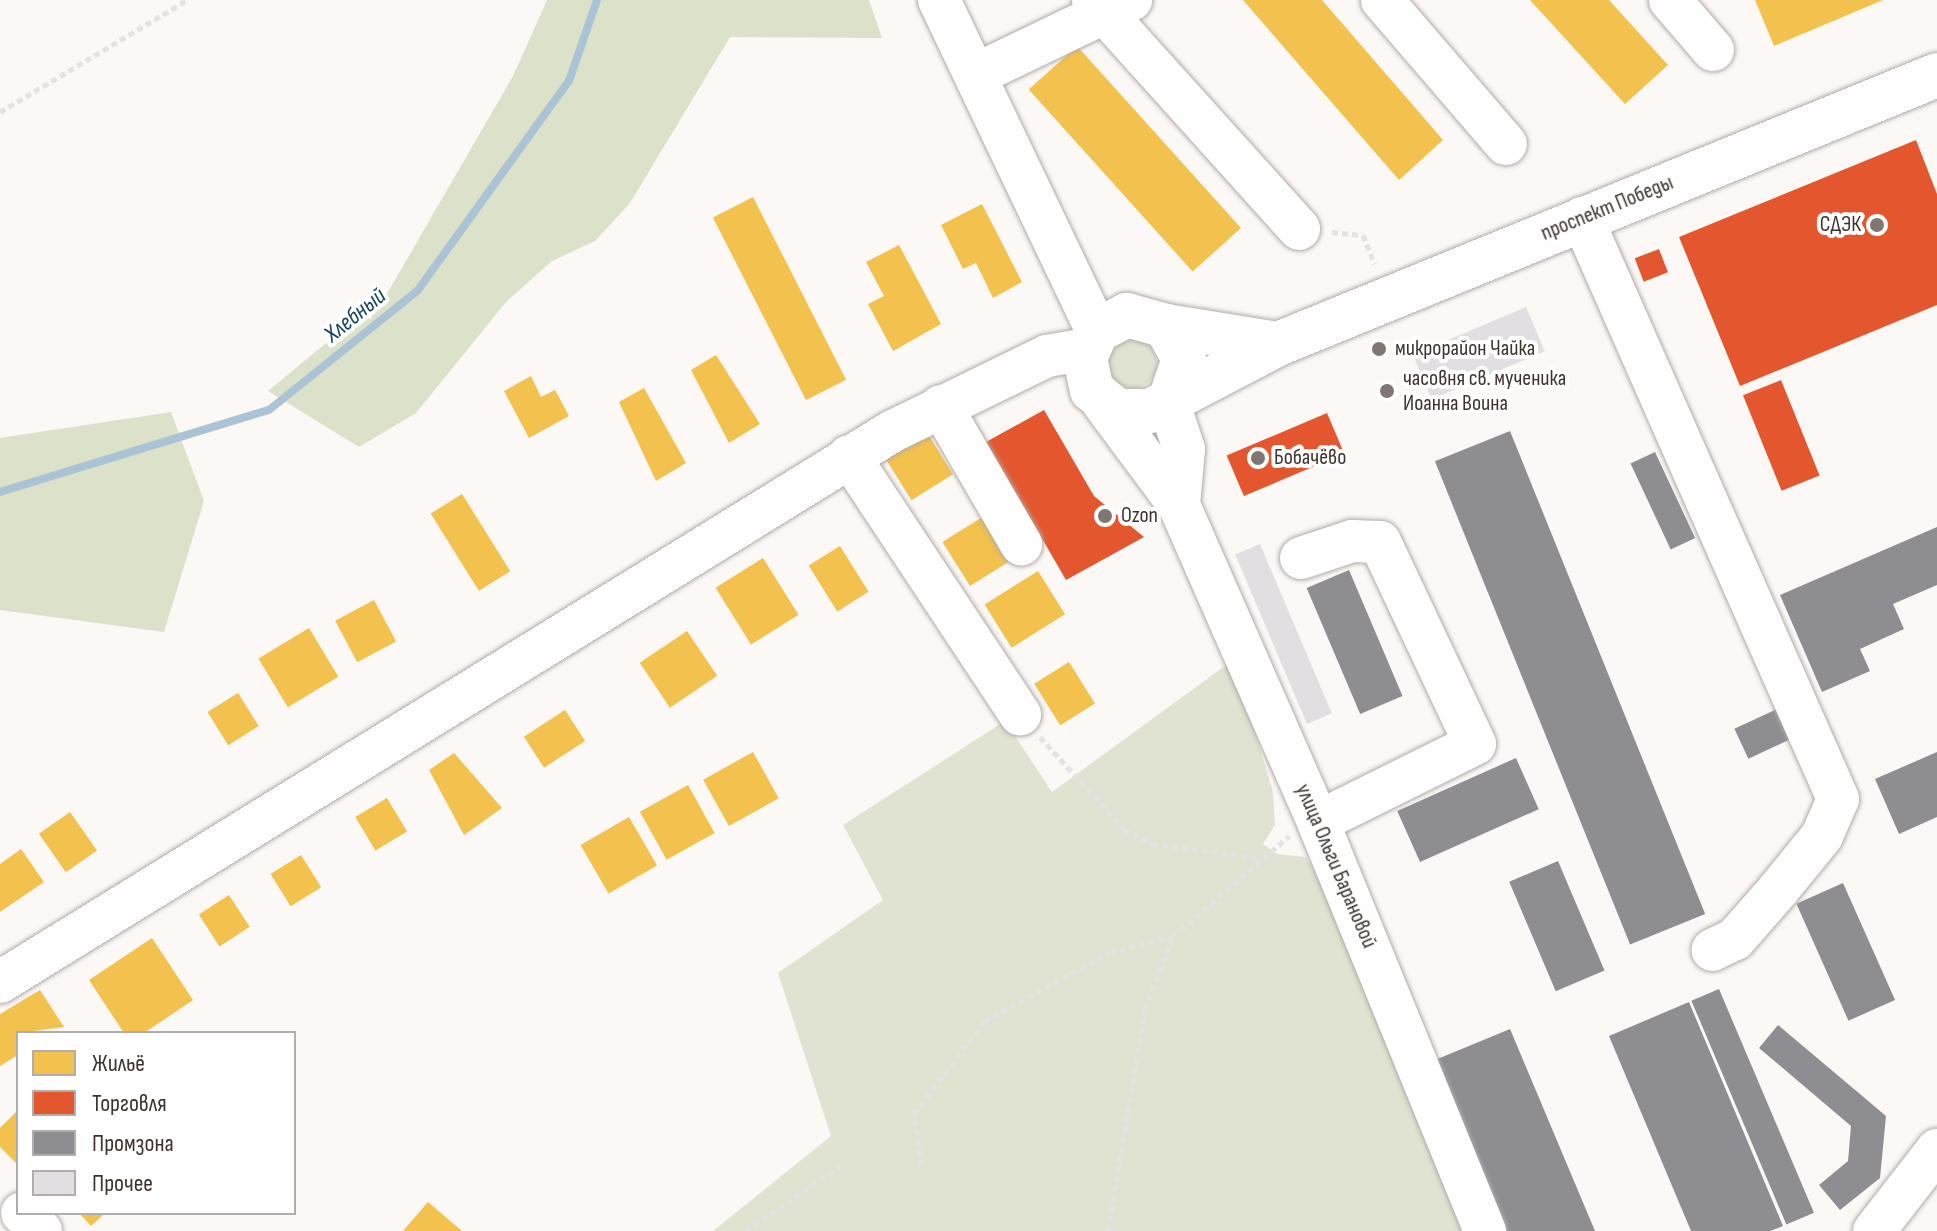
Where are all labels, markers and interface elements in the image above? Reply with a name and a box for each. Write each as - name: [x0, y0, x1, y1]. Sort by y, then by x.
- street label: проспект Победы: [1537, 169, 1677, 247]
- place label: СДЭК: [1820, 212, 1861, 238]
- marker: СДЭК: [1868, 216, 1886, 234]
- water label: Хлебный: [318, 282, 392, 348]
- place label: микрорайон Чайка: [1395, 336, 1535, 362]
- marker: микрорайон Чайка: [1370, 340, 1388, 358]
- place label: часовня св. мученика Иоанна Воина: [1403, 365, 1566, 416]
- marker: часовня св. мученика Иоанна Воина: [1378, 382, 1396, 400]
- place label: Бобачёво: [1274, 445, 1346, 471]
- marker: Бобачёво: [1249, 449, 1267, 467]
- place label: Ozon: [1121, 503, 1158, 529]
- marker: Ozon: [1096, 507, 1114, 525]
- street label: улица Ольги Барановой: [1290, 780, 1382, 952]
- legend: [16, 1031, 296, 1215]
- text: Жильё: [92, 1049, 145, 1078]
- text: Торговля: [92, 1089, 167, 1118]
- text: Промзона: [92, 1129, 174, 1158]
- text: Прочее: [92, 1169, 153, 1198]

